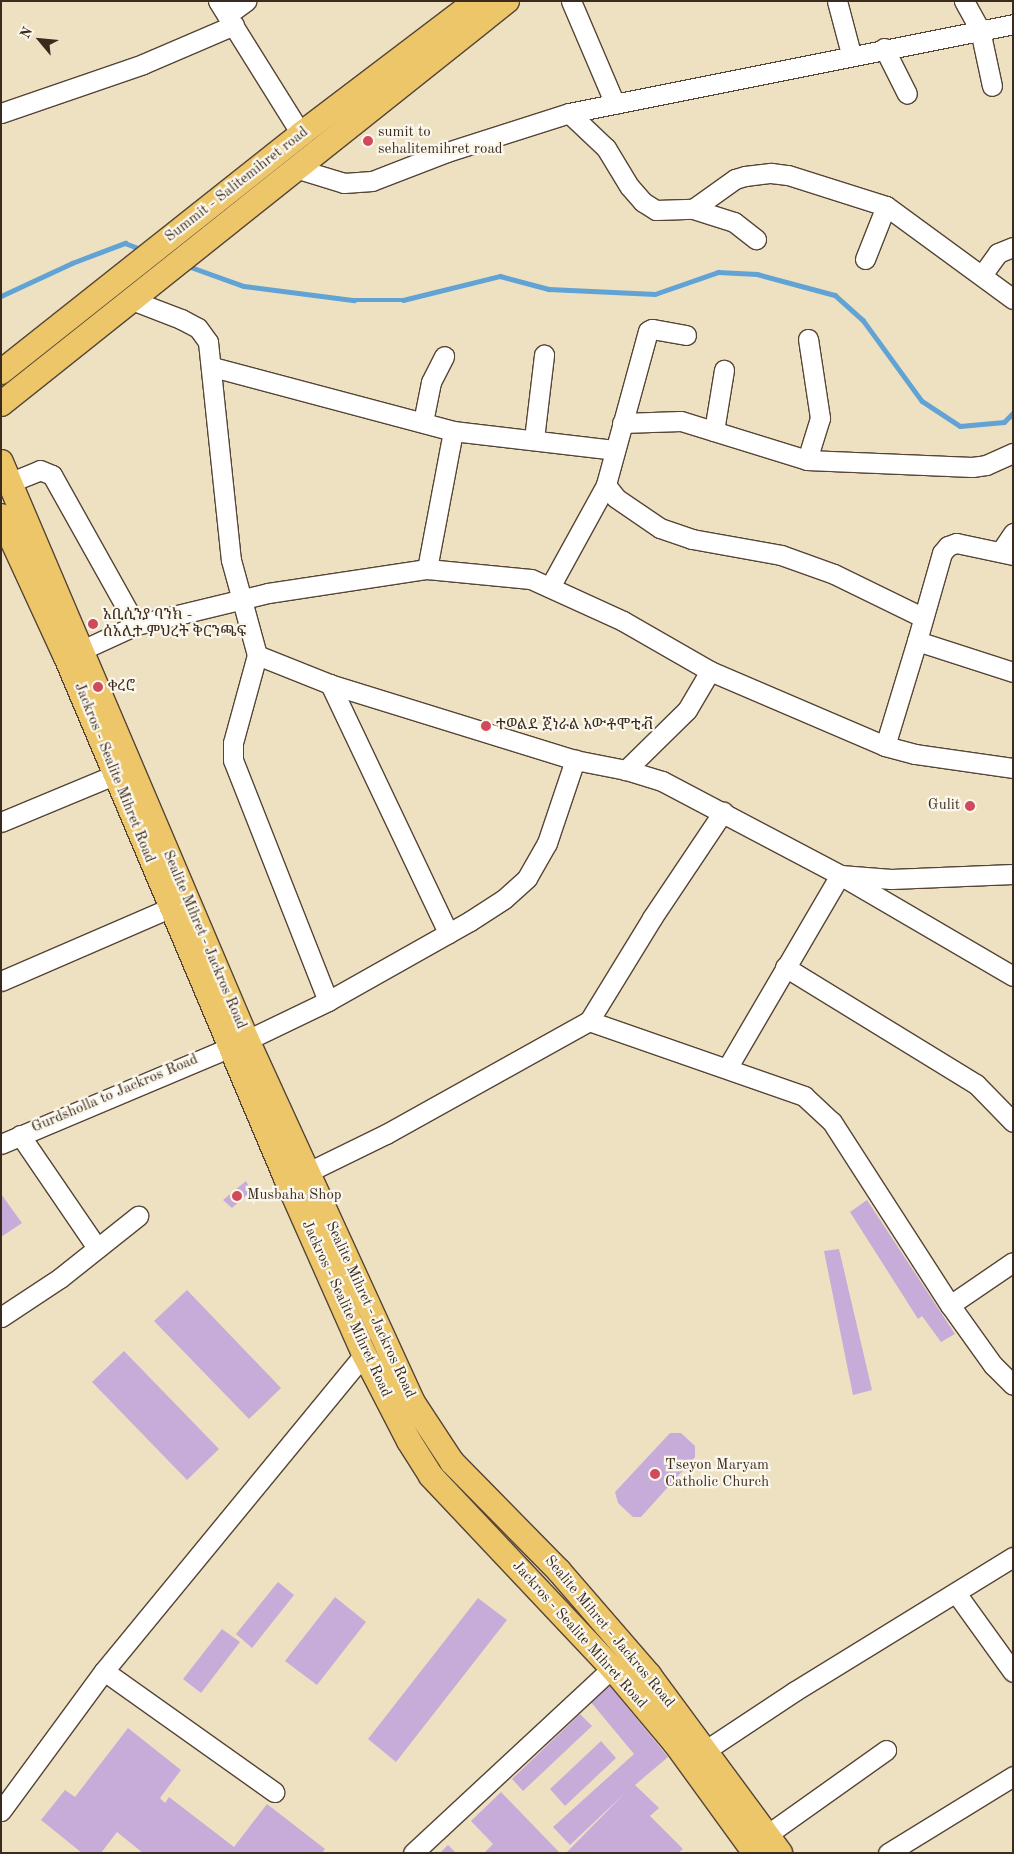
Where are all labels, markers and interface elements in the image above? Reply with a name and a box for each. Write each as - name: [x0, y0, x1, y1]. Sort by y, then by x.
- north arrow: [15, 15, 65, 65]
- text: N: [18, 25, 35, 41]
- street label: Summit - Salitemihret road: [162, 123, 312, 247]
- place label: sumit to sehalitemihret road: [378, 123, 503, 158]
- marker: sumit to sehalitemihret road: [362, 135, 374, 147]
- place label: አቢሲንያ ባንክ - ሰአሊተ ምህረት ቅርንጫፍ: [103, 606, 246, 641]
- marker: አቢሲንያ ባንክ - ሰአሊተ ምህረት ቅርንጫፍ: [87, 618, 99, 630]
- place label: ቀረሮ: [108, 678, 135, 696]
- street label: Jackros - Sealite Mihret Road: [70, 680, 158, 866]
- marker: ቀረሮ: [92, 681, 104, 693]
- place label: ተወልደ ጀነራል አውቶሞቲቭ: [496, 717, 653, 735]
- marker: ተወልደ ጀነራል አውቶሞቲቭ: [480, 720, 492, 732]
- place label: Gulit: [928, 797, 960, 815]
- marker: Gulit: [964, 800, 976, 812]
- street label: Sealite Mihret - Jackros Road: [158, 848, 250, 1032]
- street label: Gurdsholla to Jackros Road: [29, 1051, 201, 1137]
- place label: Musbaha Shop: [247, 1187, 342, 1205]
- marker: Musbaha Shop: [231, 1190, 243, 1202]
- street label: Jackros - Sealite Mihret Road: [297, 1218, 395, 1400]
- street label: Sealite Mihret - Jackros Road: [321, 1219, 419, 1401]
- place label: Tseyon Maryam Catholic Church: [665, 1456, 769, 1491]
- marker: Tseyon Maryam Catholic Church: [649, 1468, 661, 1480]
- street label: Sealite Mihret - Jackros Road: [540, 1552, 678, 1712]
- street label: Jackros - Sealite Mihret Road: [508, 1557, 650, 1713]

